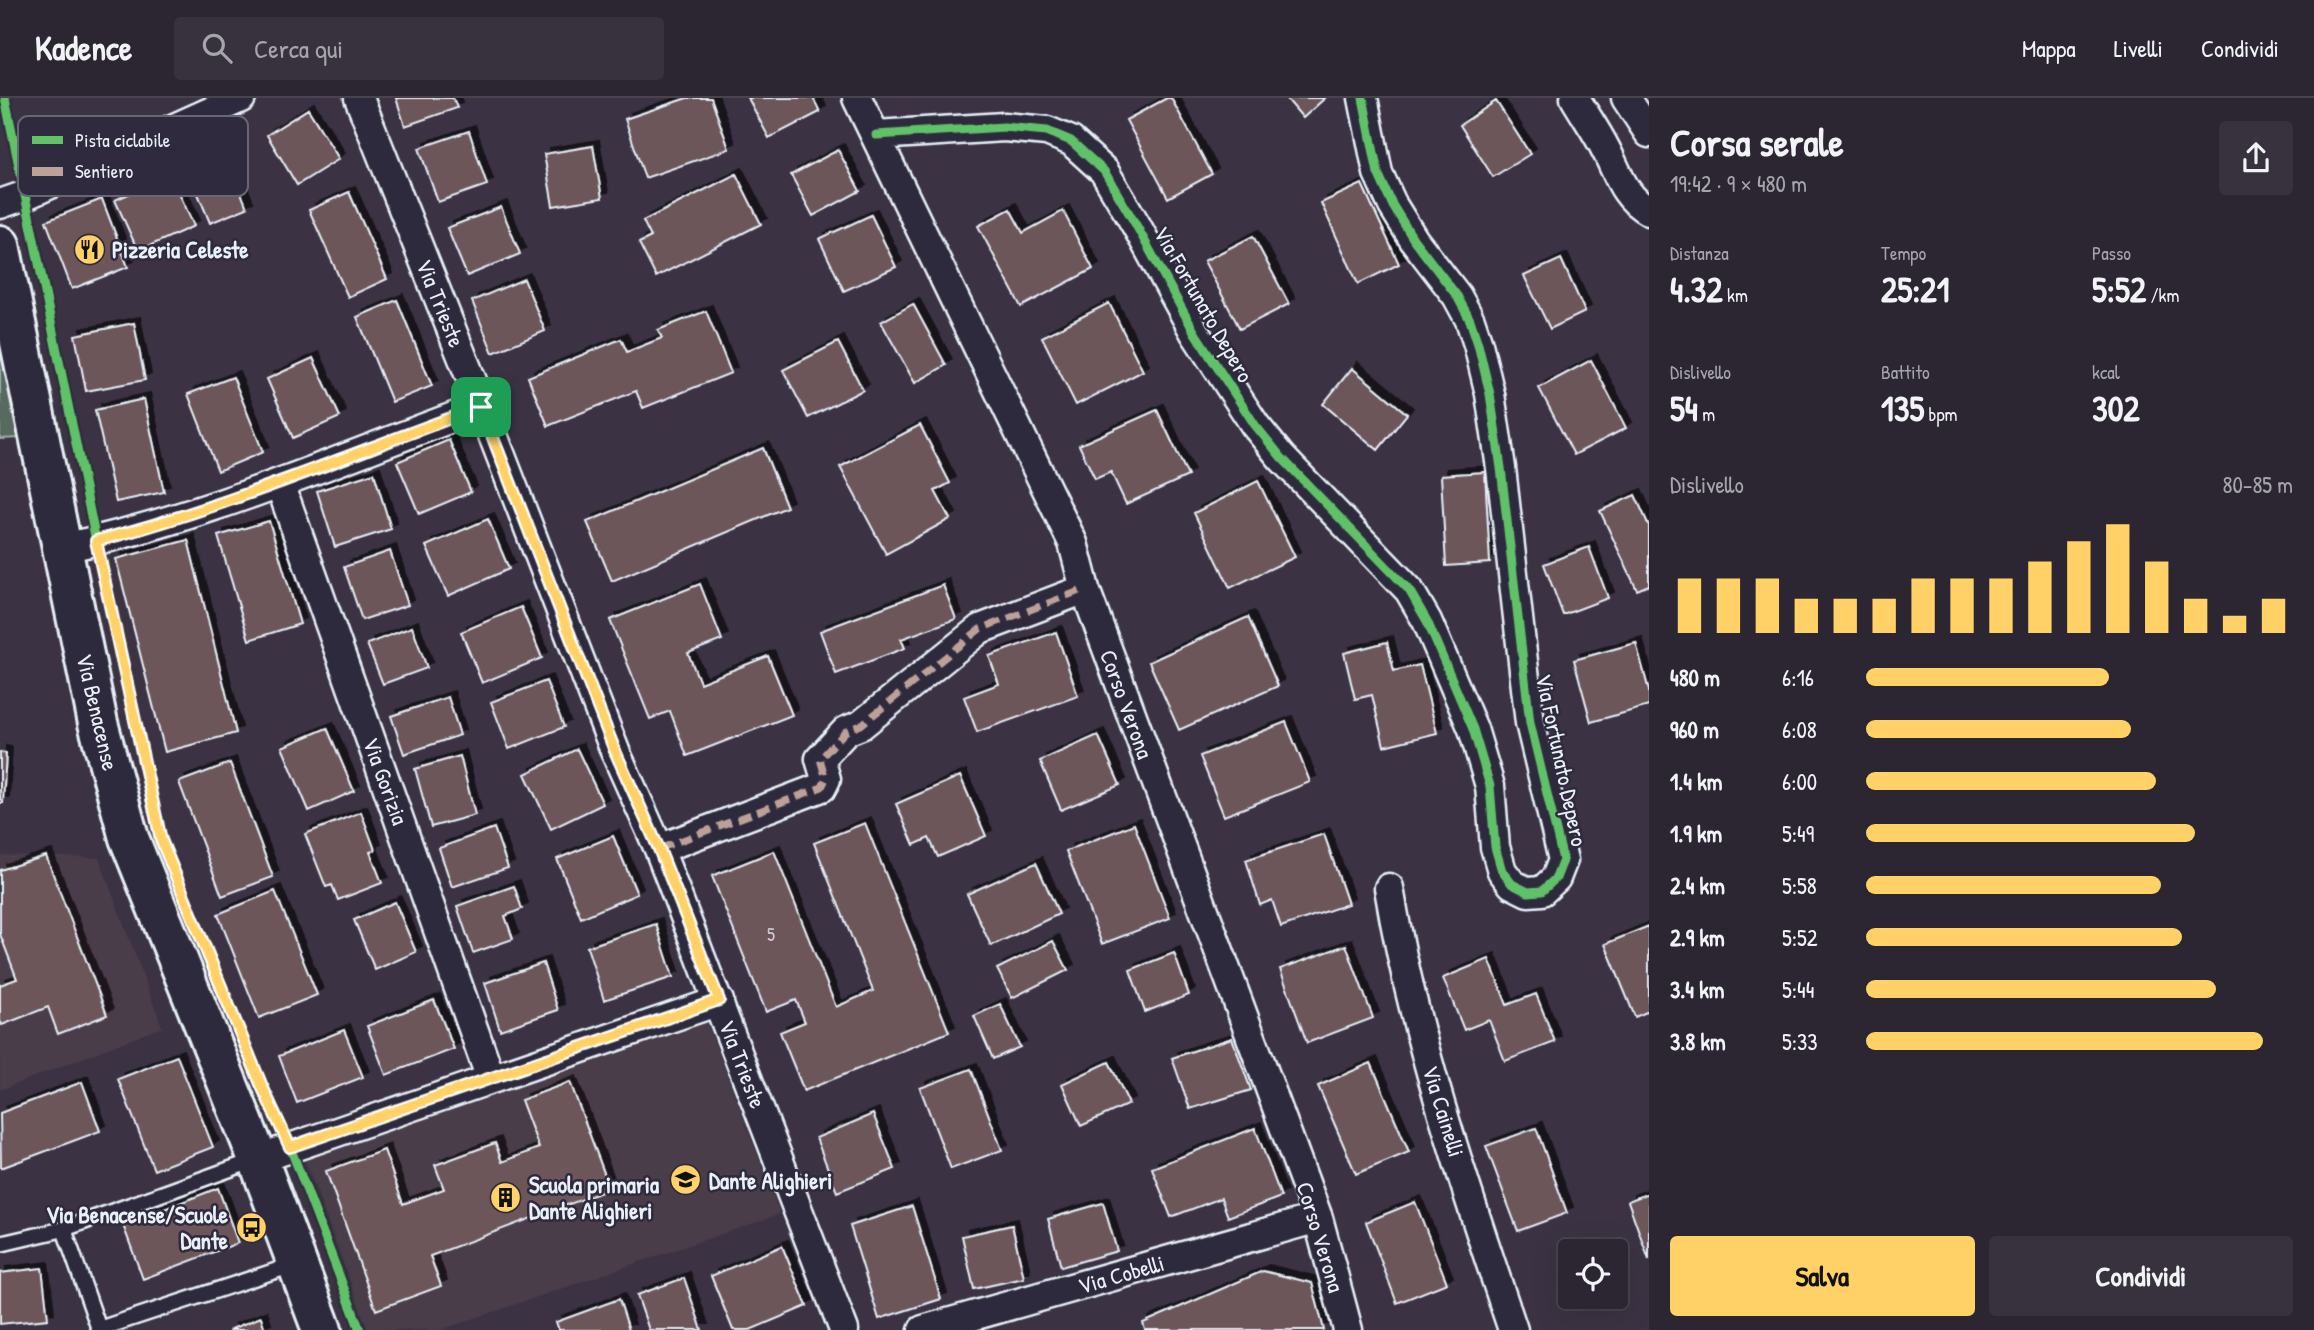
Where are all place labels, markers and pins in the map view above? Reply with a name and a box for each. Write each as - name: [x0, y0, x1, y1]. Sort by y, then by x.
- restaurant icon: Pizzeria Celeste: [72, 232, 106, 266]
- place label: Pizzeria Celeste: [112, 234, 249, 265]
- pin: [451, 377, 511, 437]
- school or university icon: Dante Alighieri: [669, 1163, 703, 1197]
- place label: Dante Alighieri: [709, 1165, 832, 1197]
- place label: Scuola primaria Dante Alighieri: [529, 1169, 659, 1227]
- building icon: Scuola primaria Dante Alighieri: [489, 1180, 523, 1214]
- place label: Via Benacense/Scuole Dante: [46, 1199, 229, 1256]
- bus stop icon: Via Benacense/Scuole Dante: [234, 1210, 268, 1244]

